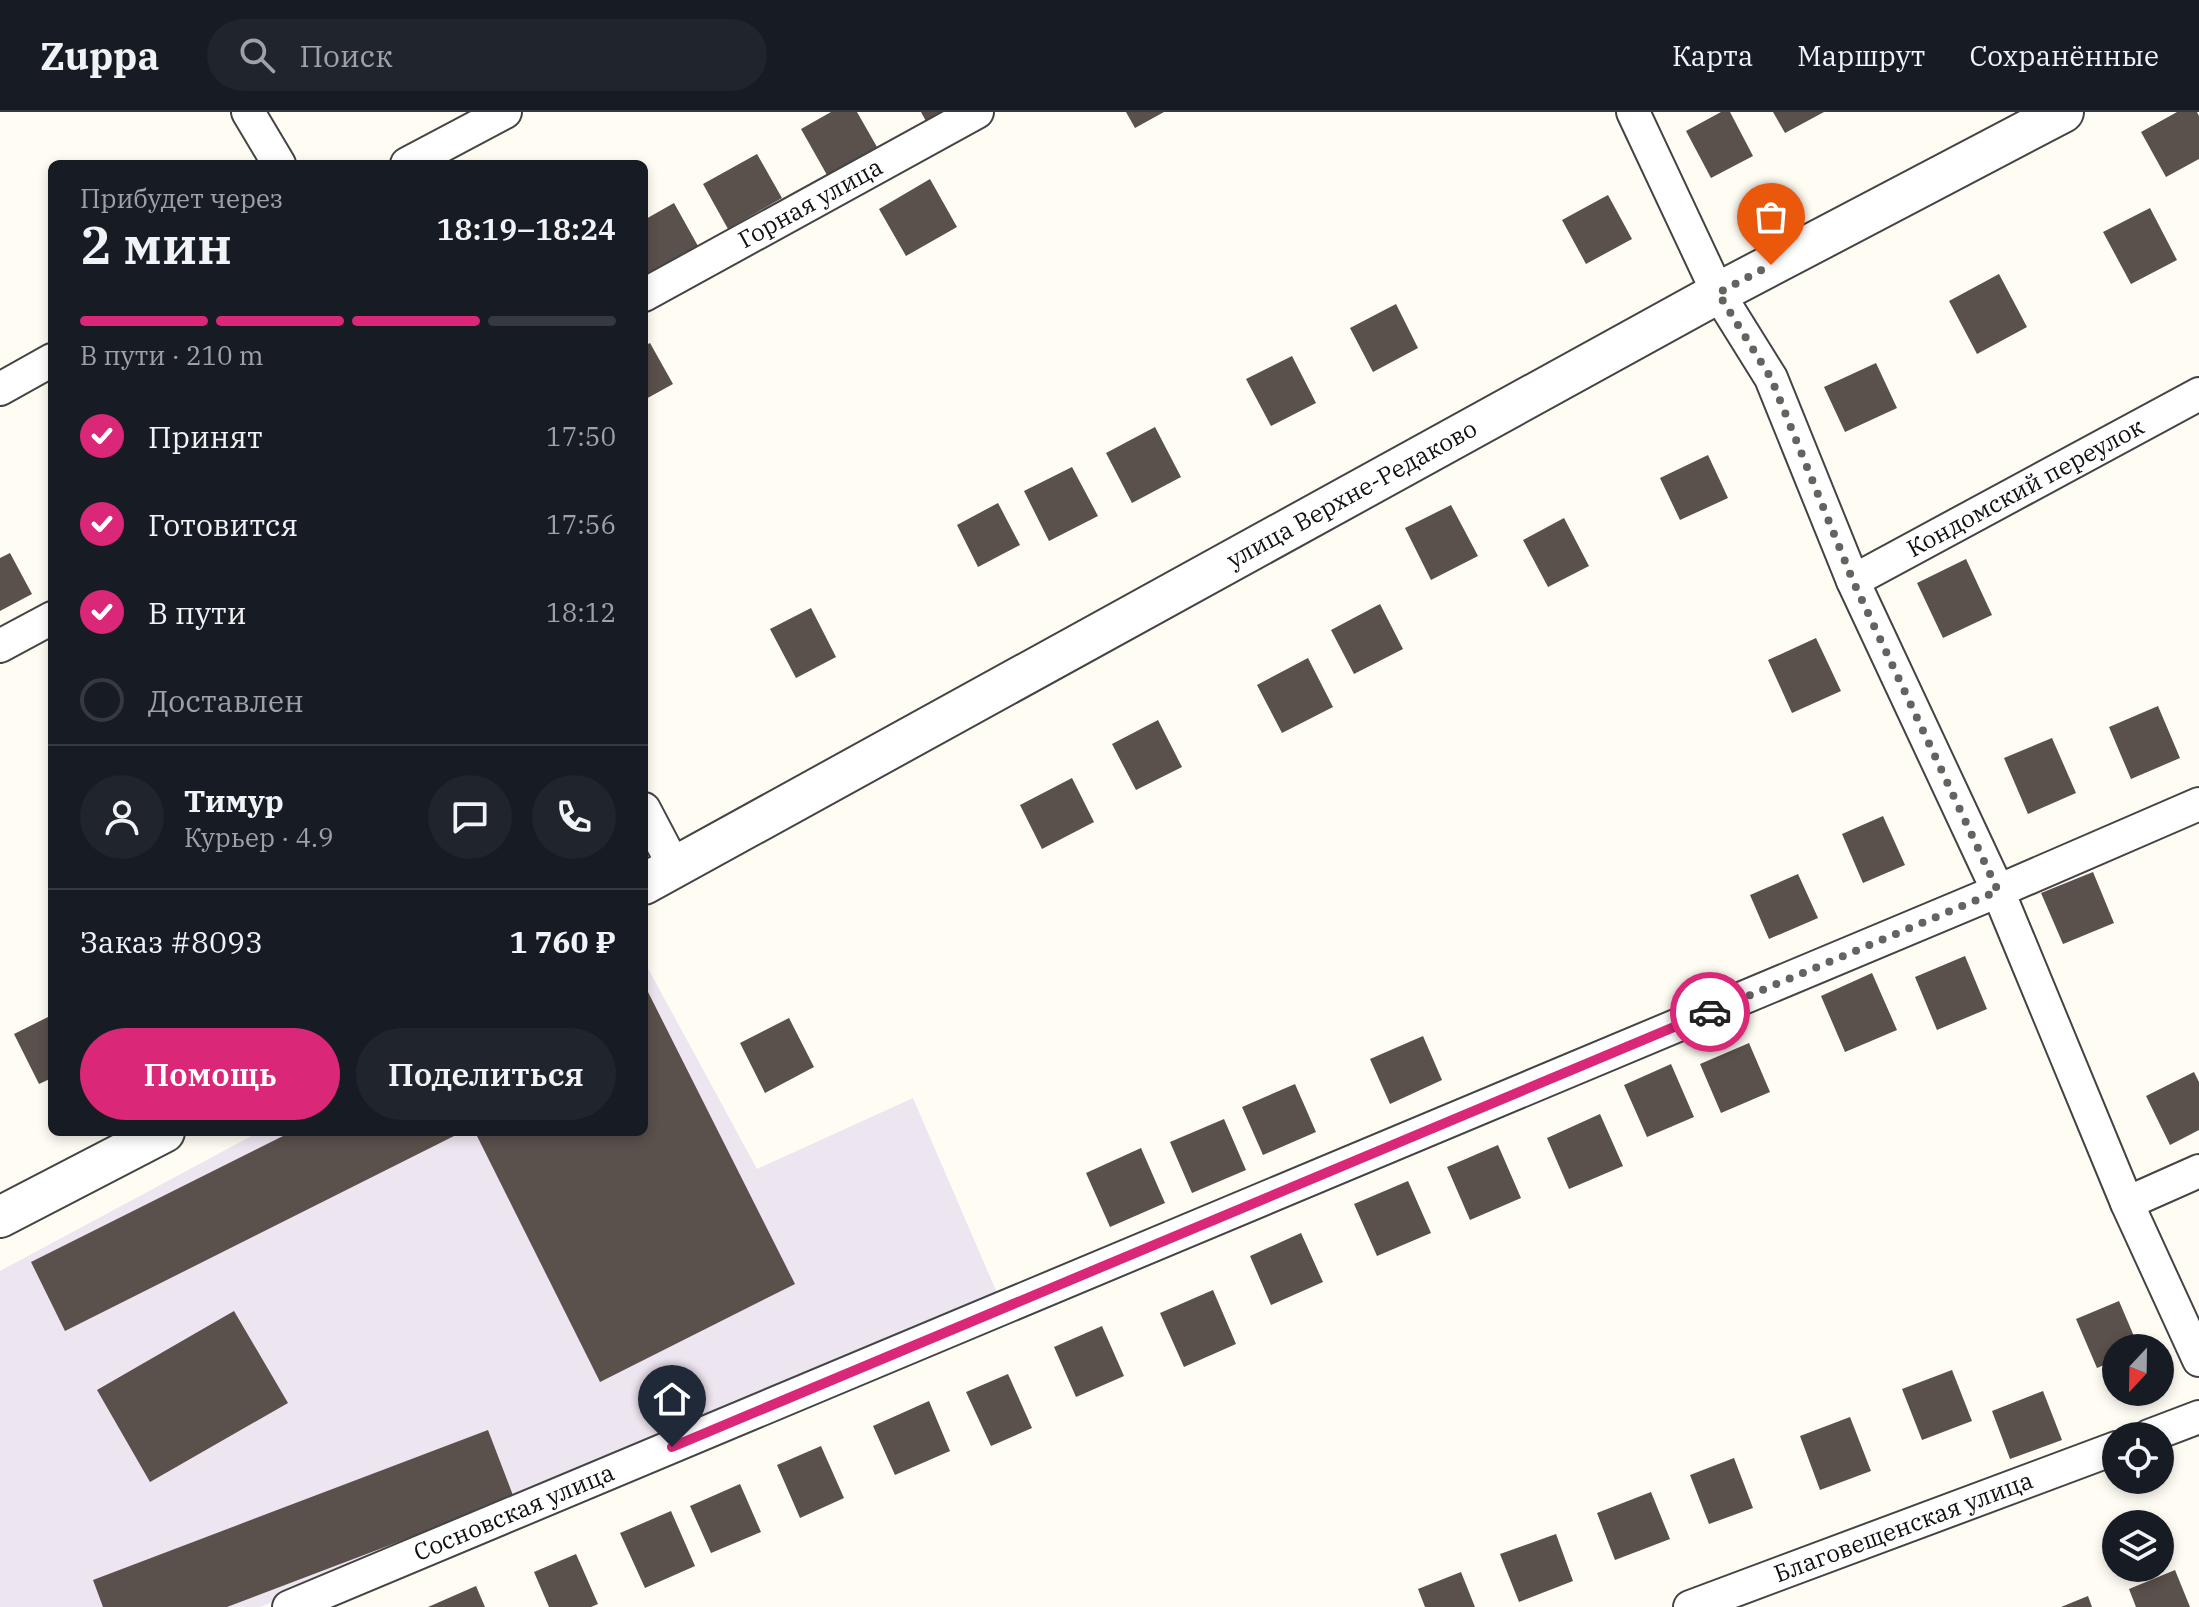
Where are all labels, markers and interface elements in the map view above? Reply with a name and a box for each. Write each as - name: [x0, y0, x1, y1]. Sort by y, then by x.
- search box: [207, 19, 767, 91]
- text: Zuppa: [40, 31, 159, 80]
- icon: search: [235, 33, 279, 77]
- text: Поиск: [299, 36, 393, 75]
- text: Карта: [1672, 37, 1753, 74]
- text: Маршрут: [1797, 37, 1925, 74]
- text: Сохранённые: [1969, 37, 2159, 74]
- street label: Горная улица: [732, 150, 888, 255]
- text: Прибудет через: [80, 181, 283, 215]
- pin: [1737, 183, 1805, 265]
- icon: bag: [1749, 195, 1793, 239]
- text: 18:19–18:24: [436, 209, 616, 248]
- text: 2 мин: [80, 211, 232, 278]
- text: В пути · 210 m: [80, 338, 264, 372]
- street label: Кондомский переулок: [1901, 410, 2149, 564]
- street label: улица Верхне-Редаково: [1221, 412, 1482, 575]
- icon: check: [80, 414, 124, 458]
- text: Принят: [148, 417, 263, 456]
- text: 17:50: [546, 419, 616, 453]
- icon: check: [80, 502, 124, 546]
- text: Готовится: [148, 505, 298, 544]
- text: 17:56: [546, 507, 616, 541]
- icon: check: [80, 590, 124, 634]
- text: В пути: [148, 593, 247, 632]
- text: 18:12: [546, 595, 616, 629]
- text: Доставлен: [148, 681, 304, 720]
- button: person: [80, 775, 164, 859]
- button: chat: [428, 775, 512, 859]
- button: phone: [532, 775, 616, 859]
- text: Тимур: [184, 781, 284, 820]
- text: Курьер · 4.9: [184, 820, 334, 854]
- text: Заказ #8093: [80, 922, 263, 961]
- text: 1 760 ₽: [510, 922, 616, 961]
- courier: [1670, 972, 1750, 1052]
- icon: car: [1688, 990, 1732, 1034]
- button: Помощь: [80, 1028, 340, 1120]
- button: Поделиться: [356, 1028, 616, 1120]
- north arrow: [2102, 1334, 2174, 1406]
- map controls: [2102, 1334, 2174, 1582]
- pin: [638, 1365, 706, 1447]
- icon: home: [650, 1377, 694, 1421]
- button: locate: [2102, 1422, 2174, 1494]
- street label: Сосновская улица: [409, 1456, 619, 1568]
- street label: Благовещенская улица: [1769, 1463, 2037, 1589]
- button: layers: [2102, 1510, 2174, 1582]

